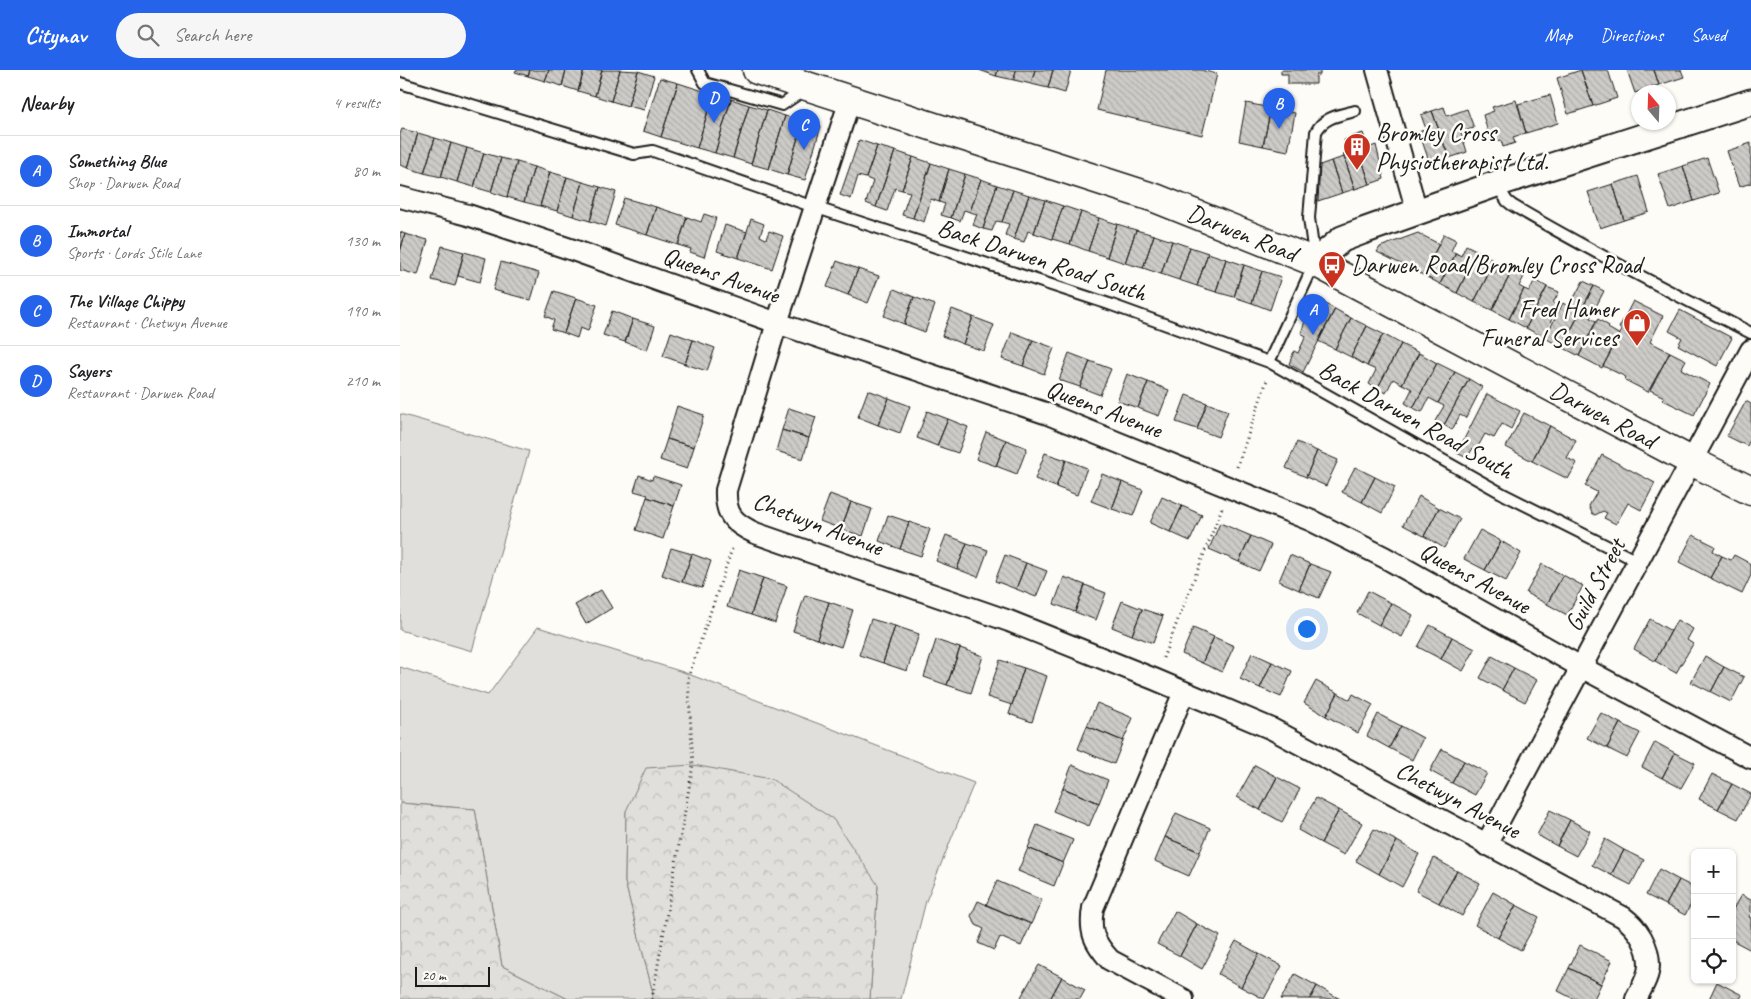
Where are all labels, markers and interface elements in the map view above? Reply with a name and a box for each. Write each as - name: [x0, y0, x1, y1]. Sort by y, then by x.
- search box: [116, 13, 466, 58]
- text: Citynav: [25, 20, 86, 50]
- icon: search: [134, 21, 162, 49]
- text: Search here: [174, 23, 251, 47]
- text: Map: [1545, 24, 1572, 46]
- text: Directions: [1600, 24, 1663, 46]
- text: Saved: [1691, 24, 1726, 46]
- pin: D: [698, 82, 730, 123]
- north arrow: [1631, 85, 1676, 130]
- pin: B: [1263, 88, 1295, 129]
- text: Nearby: [20, 90, 73, 116]
- text: 4 results: [333, 93, 380, 113]
- pin: C: [788, 109, 820, 150]
- place label: Bromley Cross Physiotherapist Ltd.: [1376, 117, 1548, 178]
- building icon: Bromley Cross Physiotherapist Ltd.: [1342, 132, 1372, 171]
- text: Something Blue: [67, 149, 166, 173]
- text: A: [32, 161, 40, 181]
- text: 80 m: [353, 161, 380, 181]
- text: Shop · Darwen Road: [67, 173, 179, 193]
- street label: Darwen Road: [1182, 197, 1305, 271]
- street label: Back Darwen Road South: [934, 211, 1152, 309]
- text: Immortal: [67, 219, 128, 243]
- text: B: [32, 231, 40, 251]
- text: 130 m: [346, 231, 380, 251]
- street label: Queens Avenue: [658, 239, 785, 311]
- text: Sports · Lords Stile Lane: [67, 243, 201, 263]
- place label: Darwen Road/Bromley Cross Road: [1351, 249, 1646, 281]
- bus stop icon: Darwen Road/Bromley Cross Road: [1317, 250, 1347, 289]
- text: The Village Chippy: [67, 289, 184, 313]
- place label: Fred Hamer Funeral Services: [1481, 293, 1621, 354]
- pin: A: [1297, 294, 1329, 335]
- text: C: [32, 301, 40, 321]
- text: 190 m: [346, 301, 380, 321]
- shop icon: Fred Hamer Funeral Services: [1622, 308, 1652, 347]
- text: Restaurant · Chetwyn Avenue: [67, 313, 227, 333]
- street label: Back Darwen Road South: [1313, 353, 1520, 488]
- text: Sayers: [67, 359, 111, 383]
- text: D: [31, 371, 41, 391]
- text: 210 m: [346, 371, 380, 391]
- street label: Queens Avenue: [1042, 372, 1168, 446]
- street label: Darwen Road: [1545, 374, 1665, 458]
- text: Restaurant · Darwen Road: [67, 383, 214, 403]
- street label: Chetwyn Avenue: [749, 485, 889, 564]
- street label: Guild Street: [1557, 531, 1634, 637]
- street label: Queens Avenue: [1414, 535, 1538, 622]
- your location: [1294, 616, 1320, 642]
- street label: Chetwyn Avenue: [1390, 754, 1527, 847]
- map controls: [1691, 849, 1736, 984]
- button: +: [1691, 849, 1736, 894]
- button: −: [1691, 894, 1736, 939]
- button: locate: [1691, 939, 1736, 984]
- scale bar: [415, 964, 490, 987]
- text: 20 m: [422, 967, 446, 984]

